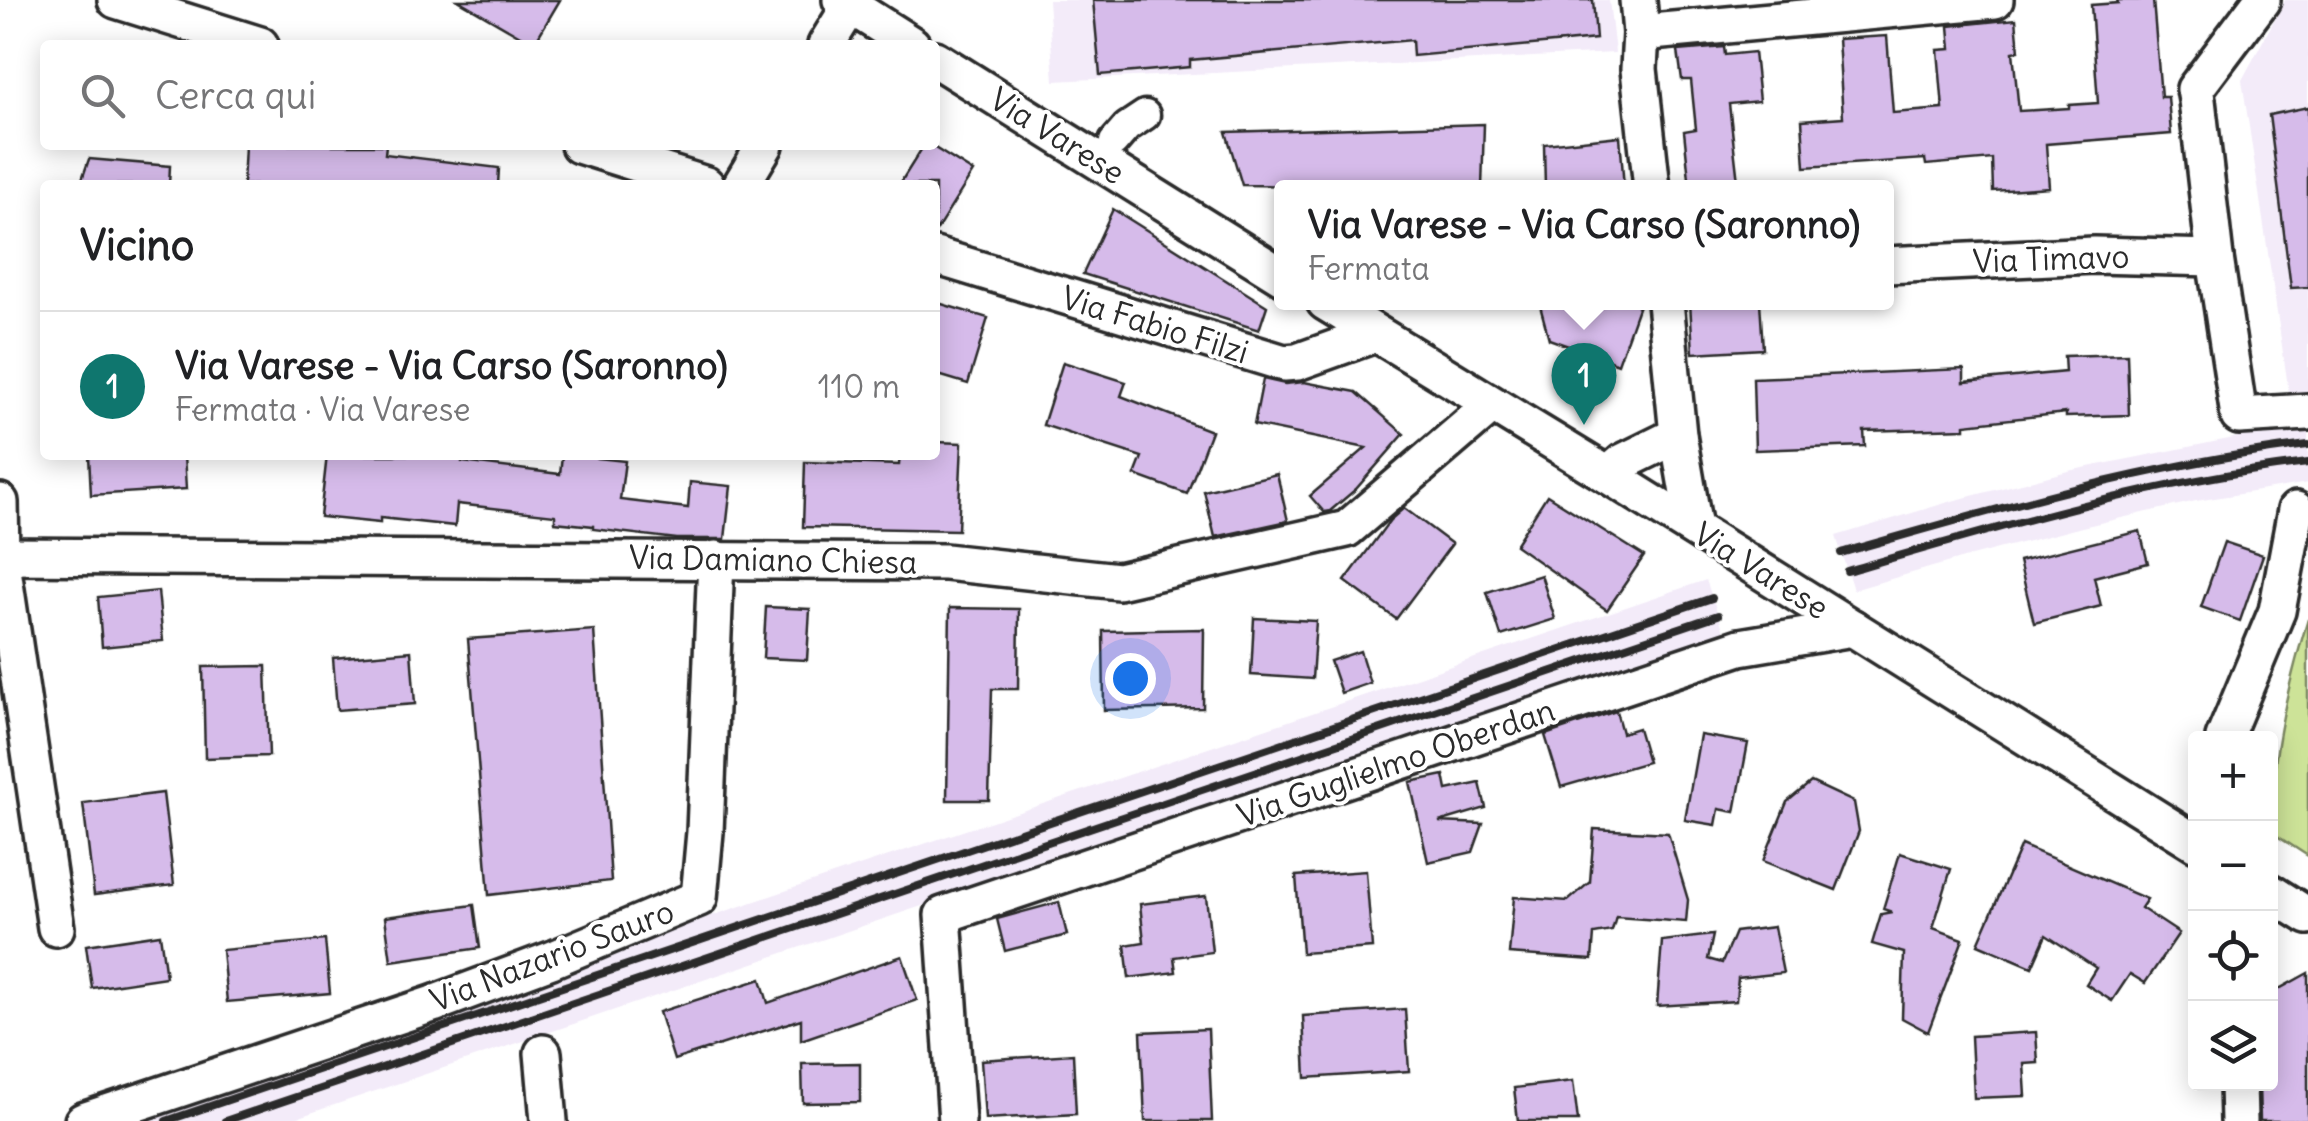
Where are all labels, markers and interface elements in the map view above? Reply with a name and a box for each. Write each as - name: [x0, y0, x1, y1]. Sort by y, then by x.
- search box: [40, 40, 940, 150]
- icon: search: [75, 68, 130, 123]
- text: Cerca qui: [155, 72, 316, 119]
- street label: Via Varese: [982, 78, 1132, 193]
- popup: [1274, 180, 1894, 310]
- text: Via Varese - Via Carso (Saronno): [1308, 201, 1860, 248]
- text: Vicino: [80, 219, 194, 271]
- street label: Via Timavo: [1972, 235, 2130, 282]
- text: Fermata: [1308, 248, 1430, 289]
- street label: Via Fabio Filzi: [1057, 277, 1254, 372]
- text: Via Varese - Via Carso (Saronno): [175, 342, 728, 389]
- pin: 1: [1552, 342, 1616, 425]
- text: 1: [106, 366, 119, 407]
- text: 110 m: [818, 366, 900, 407]
- text: Fermata · Via Varese: [175, 389, 471, 430]
- street label: Via Varese: [1686, 513, 1836, 628]
- street label: Via Damiano Chiesa: [628, 536, 918, 583]
- your location: [1105, 653, 1156, 704]
- street label: Via Guglielmo Oberdan: [1232, 689, 1560, 836]
- map controls: [2188, 731, 2278, 1091]
- button: +: [2188, 731, 2278, 821]
- button: −: [2188, 821, 2278, 911]
- street label: Via Nazario Sauro: [424, 890, 679, 1021]
- button: locate: [2188, 911, 2278, 1001]
- button: layers: [2188, 1001, 2278, 1091]

